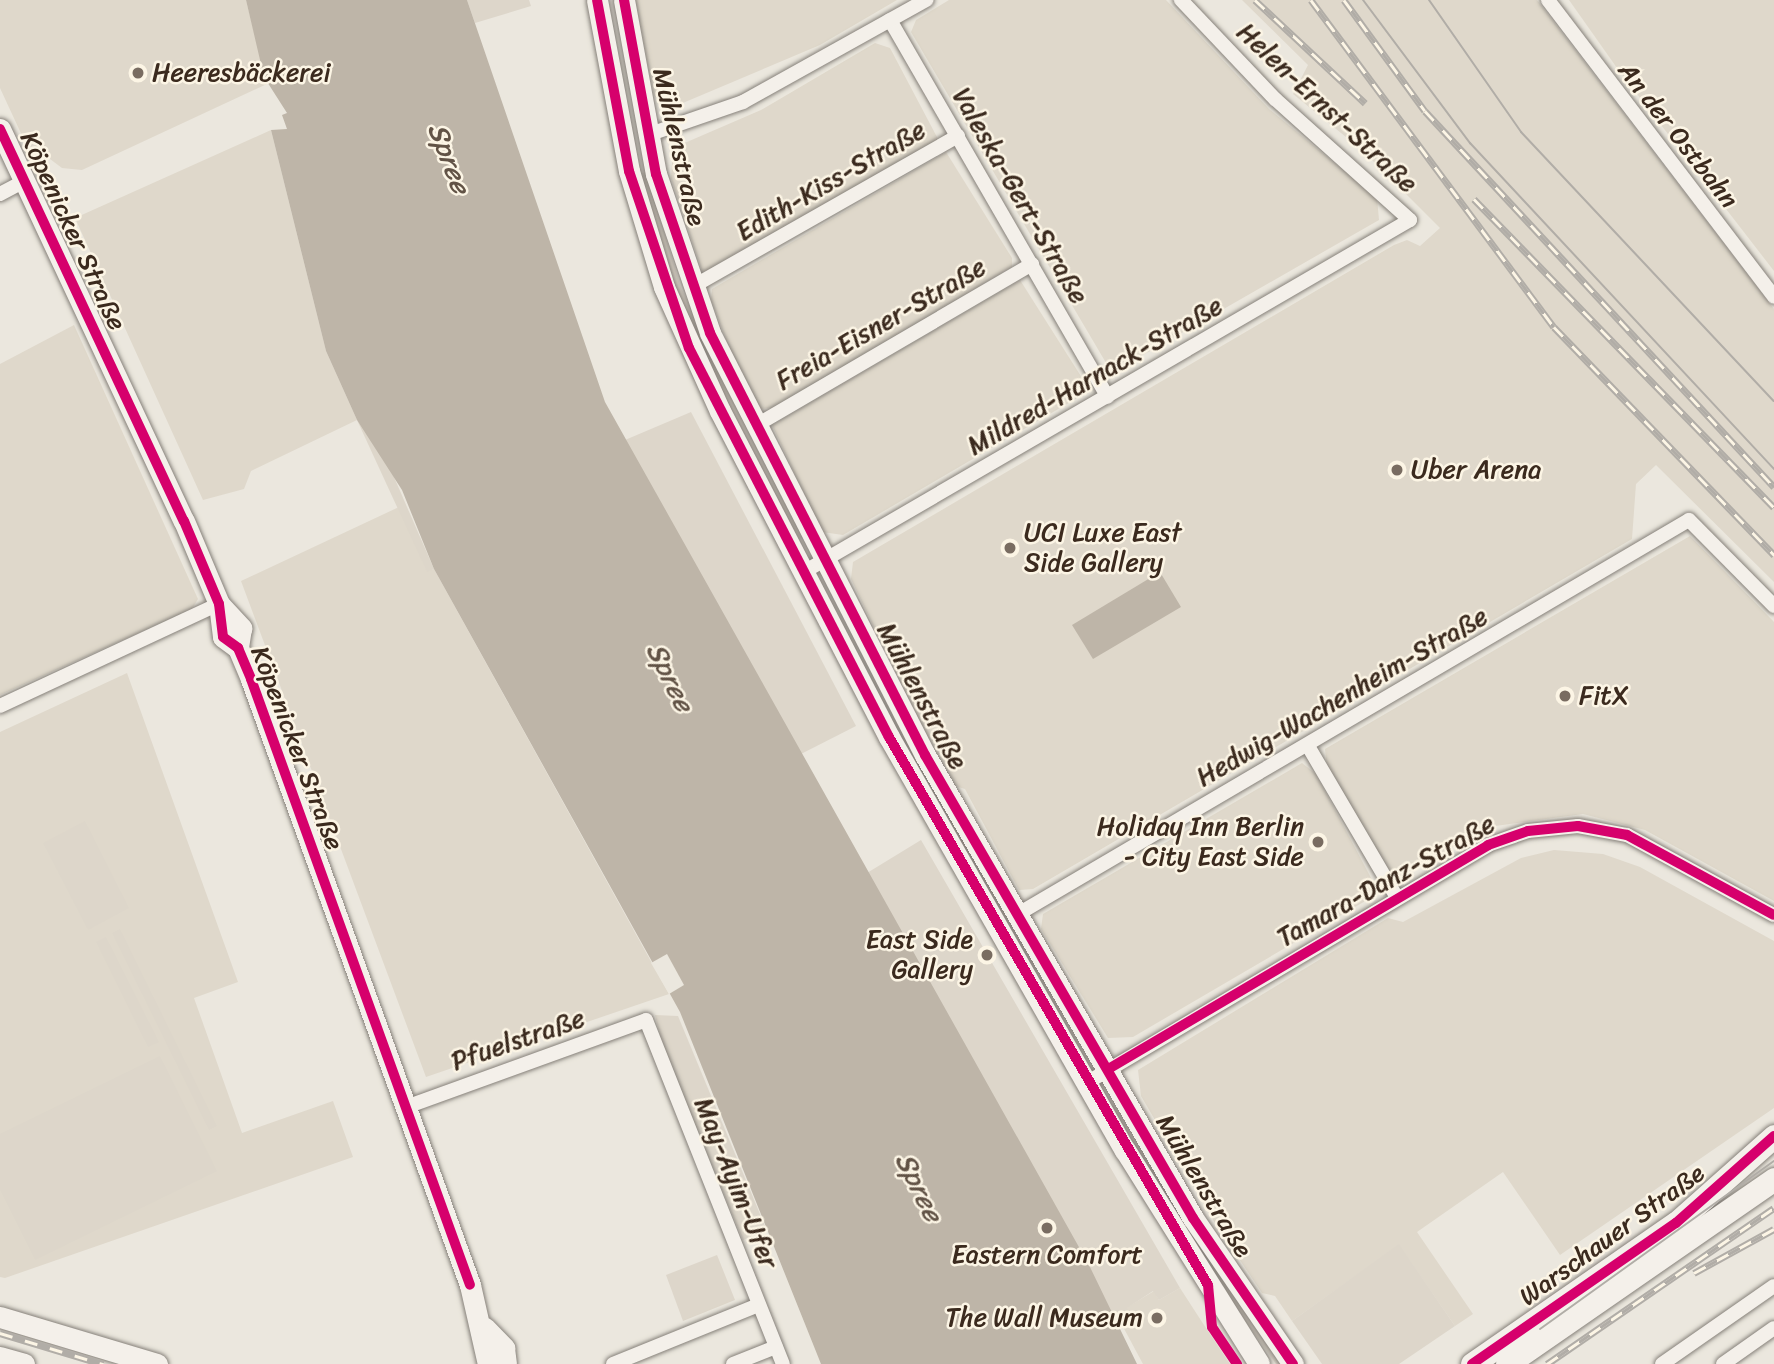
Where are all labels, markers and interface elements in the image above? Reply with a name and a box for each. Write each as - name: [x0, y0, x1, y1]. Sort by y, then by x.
- street label: Helen-Ernst-Straße: [1230, 16, 1424, 200]
- street label: An der Ostbahn: [1611, 56, 1745, 214]
- place label: Heeresbäckerei: [152, 57, 331, 89]
- marker: Heeresbäckerei: [130, 65, 146, 81]
- street label: Mühlenstraße: [646, 65, 712, 229]
- street label: Valeska-Gert-Straße: [946, 83, 1094, 309]
- street label: Edith-Kiss-Straße: [731, 114, 931, 248]
- water label: Spree: [420, 118, 478, 198]
- street label: Köpenicker Straße: [13, 126, 133, 336]
- street label: Freia-Eisner-Straße: [771, 251, 991, 397]
- street label: Mildred-Harnack-Straße: [962, 290, 1228, 462]
- place label: Uber Arena: [1411, 454, 1541, 486]
- marker: Uber Arena: [1389, 462, 1405, 478]
- place label: UCI Luxe East Side Gallery: [1024, 517, 1182, 578]
- marker: UCI Luxe East Side Gallery: [1002, 540, 1018, 556]
- street label: Hedwig-Wachenheim-Straße: [1191, 601, 1493, 793]
- street label: Mühlenstraße: [870, 618, 974, 774]
- water label: Spree: [639, 637, 701, 717]
- street label: Köpenicker Straße: [244, 641, 350, 855]
- place label: FitX: [1579, 680, 1629, 712]
- marker: FitX: [1557, 688, 1573, 704]
- street label: Tamara-Danz-Straße: [1272, 808, 1500, 954]
- place label: Holiday Inn Berlin - City East Side: [1097, 811, 1304, 872]
- marker: Holiday Inn Berlin - City East Side: [1310, 834, 1326, 850]
- place label: East Side Gallery: [865, 924, 973, 986]
- marker: East Side Gallery: [979, 947, 995, 963]
- street label: Pfuelstraße: [447, 1003, 589, 1077]
- street label: May-Ayim-Ufer: [688, 1093, 784, 1273]
- street label: Mühlenstraße: [1149, 1109, 1259, 1263]
- water label: Spree: [888, 1147, 950, 1227]
- street label: Warschauer Straße: [1513, 1157, 1711, 1313]
- marker: Eastern Comfort: [1039, 1220, 1055, 1236]
- place label: Eastern Comfort: [951, 1239, 1143, 1271]
- place label: The Wall Museum: [946, 1302, 1143, 1334]
- marker: The Wall Museum: [1149, 1310, 1165, 1326]

